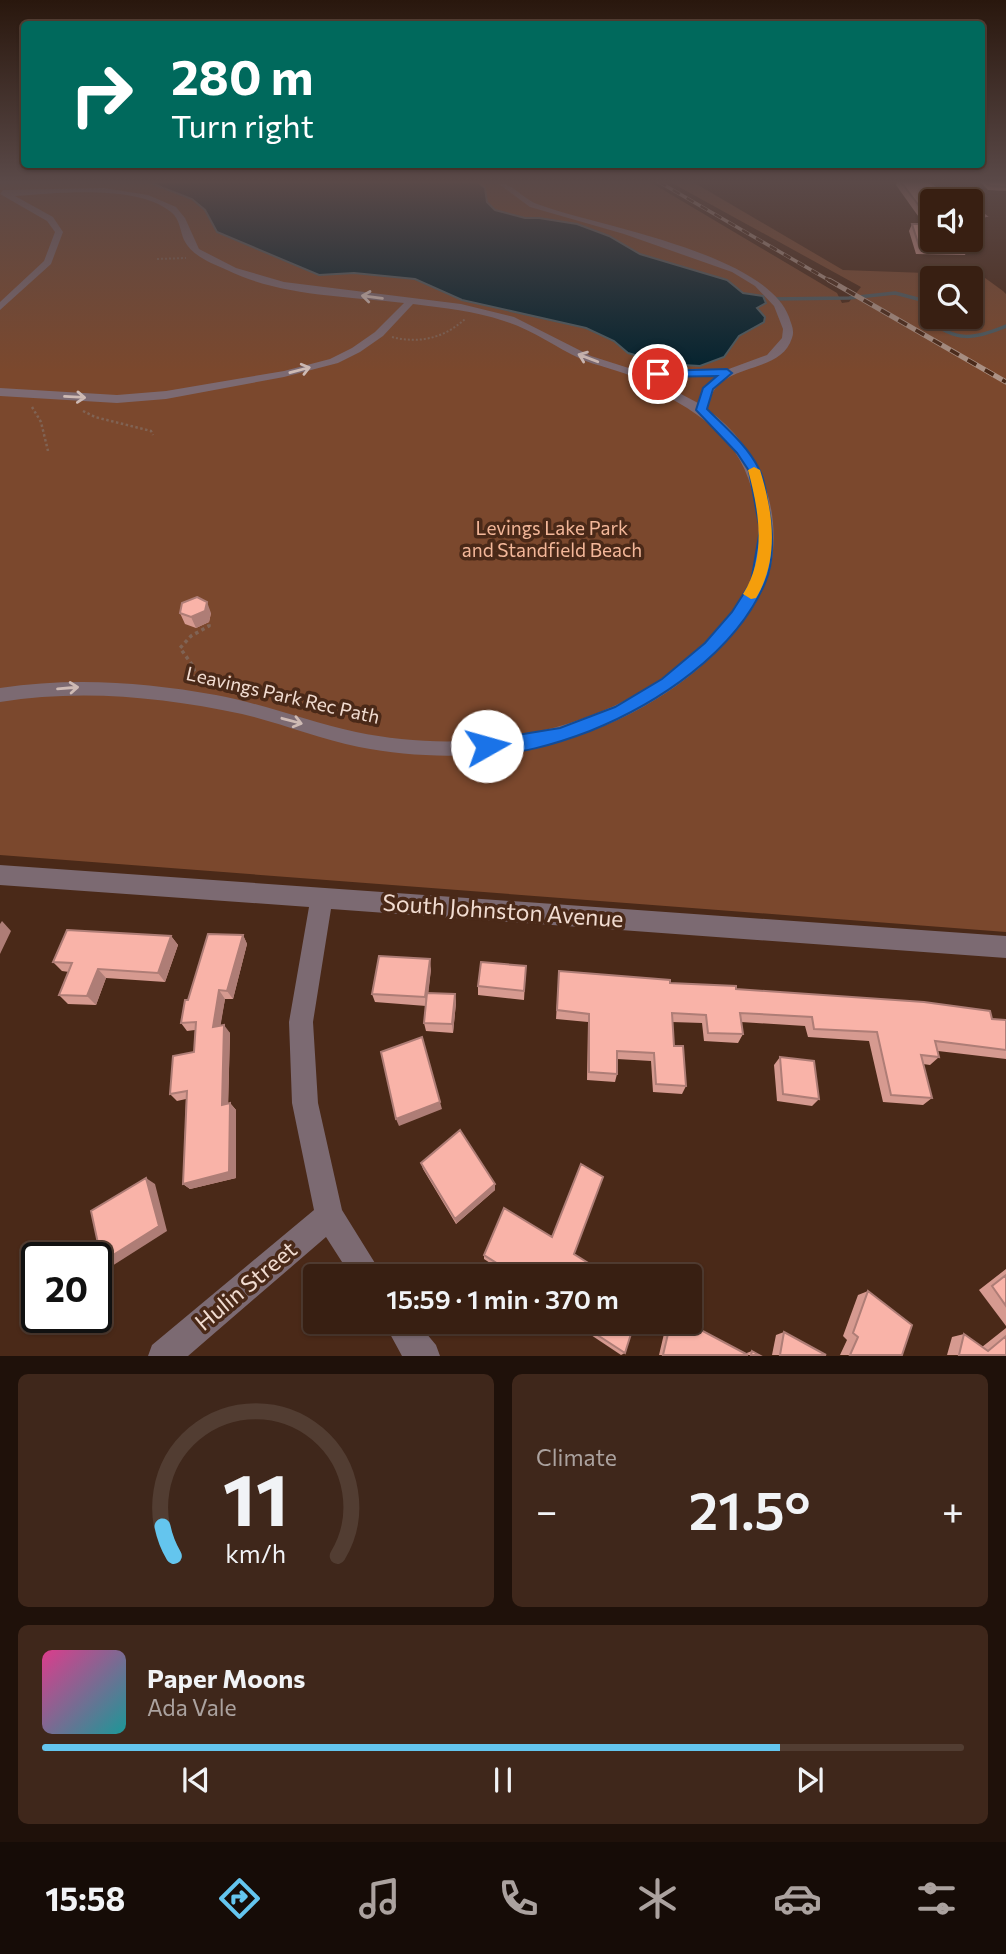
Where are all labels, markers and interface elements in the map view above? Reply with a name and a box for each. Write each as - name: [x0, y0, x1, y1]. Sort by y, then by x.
- text: 280 m: [171, 45, 314, 105]
- icon: right: [56, 49, 147, 140]
- text: Turn right: [171, 105, 314, 145]
- map controls: [920, 189, 983, 329]
- button: sound: [920, 189, 983, 252]
- button: search: [920, 266, 983, 329]
- one-way arrow: [361, 291, 384, 304]
- pin: [628, 344, 688, 404]
- one-way arrow: [578, 350, 600, 363]
- icon: arrive: [639, 355, 677, 393]
- one-way arrow: [289, 363, 311, 376]
- one-way arrow: [64, 390, 87, 403]
- park label: Levings Lake Park and Standfield Beach: [462, 516, 642, 561]
- street label: Leavings Park Rec Path: [184, 661, 382, 728]
- one-way arrow: [56, 681, 79, 694]
- position arrow: [450, 709, 524, 783]
- one-way arrow: [280, 715, 303, 728]
- street label: South Johnston Avenue: [382, 888, 625, 932]
- street label: Hulin Street: [189, 1235, 302, 1336]
- speed limit sign: 20: [21, 1242, 112, 1333]
- text: 15:59 · 1 min · 370 m: [386, 1283, 619, 1314]
- text: Climate: [536, 1443, 617, 1471]
- text: 11: [223, 1453, 289, 1542]
- text: 21.5°: [689, 1477, 810, 1541]
- text: −: [536, 1486, 558, 1533]
- text: +: [942, 1486, 964, 1533]
- text: km/h: [226, 1538, 286, 1568]
- text: Paper Moons: [147, 1662, 305, 1693]
- text: Ada Vale: [147, 1693, 237, 1721]
- icon: previous: [177, 1761, 215, 1799]
- icon: pause: [484, 1761, 522, 1799]
- icon: next: [791, 1761, 829, 1799]
- icon: directions: [215, 1874, 264, 1923]
- icon: music: [355, 1874, 404, 1923]
- icon: phone: [494, 1874, 543, 1923]
- icon: climate: [633, 1874, 682, 1923]
- icon: car: [773, 1874, 822, 1923]
- icon: filters: [912, 1874, 961, 1923]
- text: 15:58: [45, 1878, 125, 1918]

